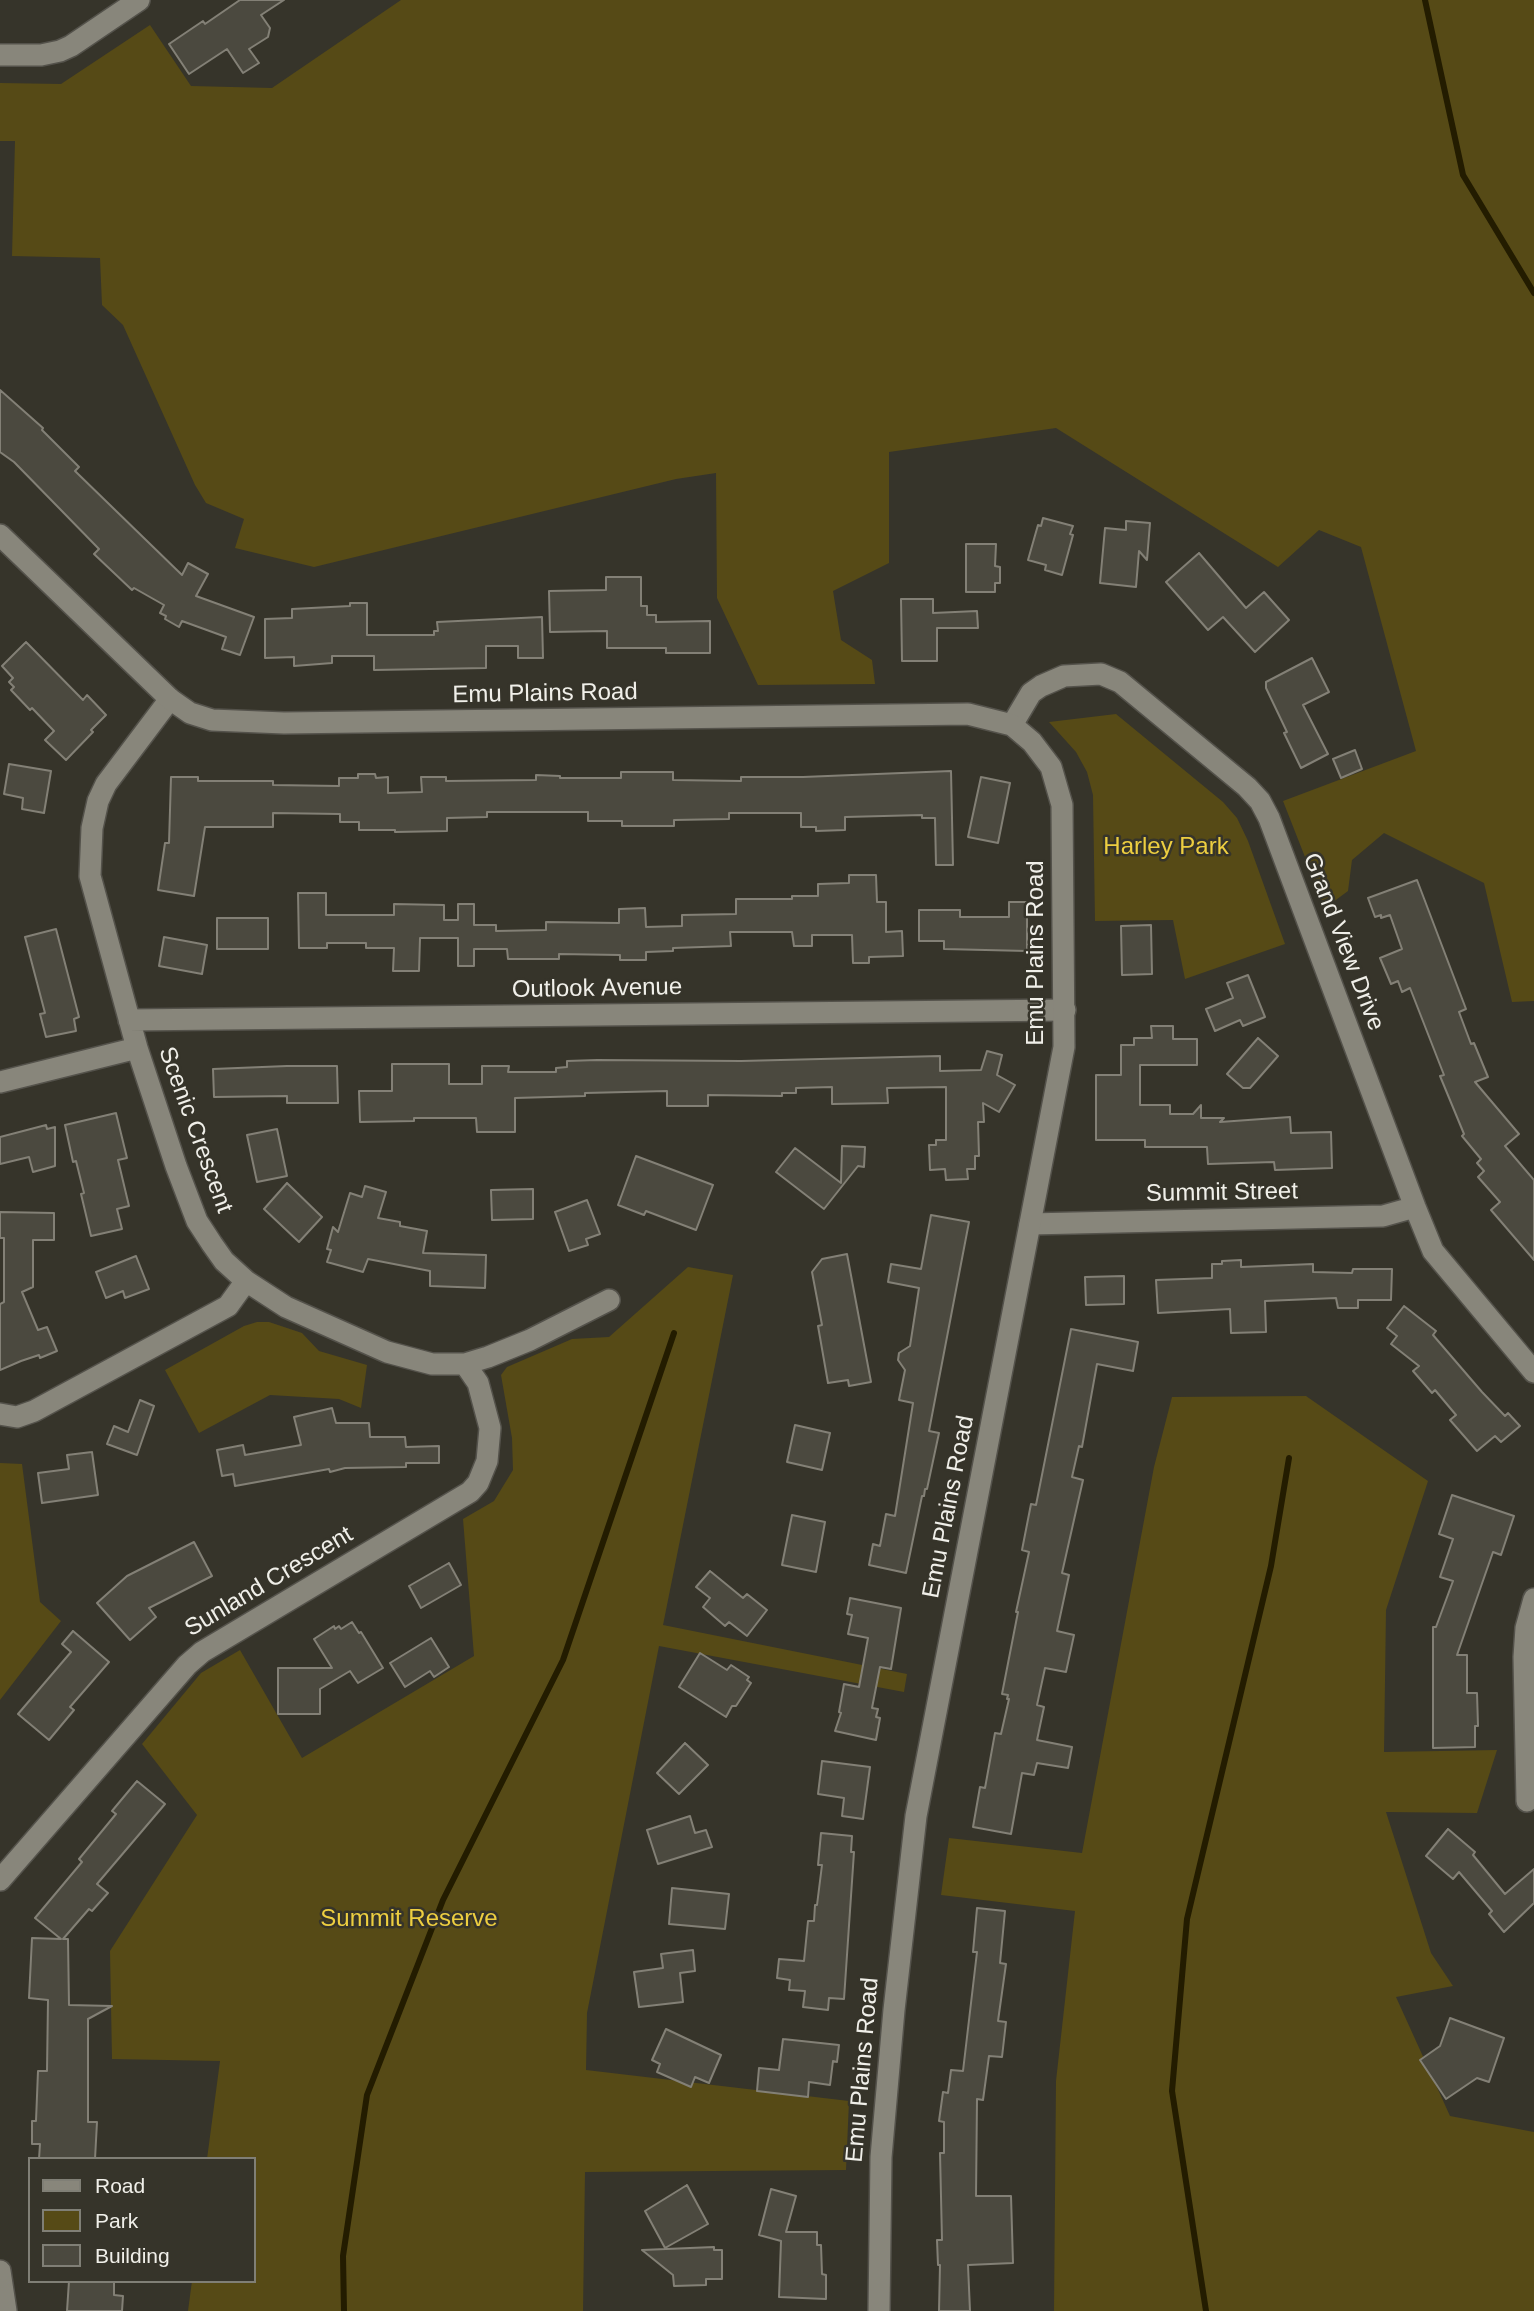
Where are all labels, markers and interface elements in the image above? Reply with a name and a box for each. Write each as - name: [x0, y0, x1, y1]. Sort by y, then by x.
- street label: Emu Plains Road: [452, 678, 638, 710]
- park label: Harley Park: [1103, 833, 1229, 861]
- street label: Grand View Drive: [1296, 849, 1390, 1035]
- street label: Emu Plains Road: [1022, 860, 1050, 1046]
- street label: Outlook Avenue: [512, 973, 682, 1005]
- street label: Scenic Crescent: [152, 1043, 238, 1217]
- street label: Summit Street: [1146, 1177, 1298, 1209]
- street label: Emu Plains Road: [917, 1413, 981, 1601]
- street label: Sunland Crescent: [180, 1521, 358, 1643]
- park label: Summit Reserve: [320, 1905, 498, 1933]
- street label: Emu Plains Road: [841, 1976, 885, 2164]
- legend: [28, 2157, 256, 2283]
- text: Road: [95, 2174, 145, 2197]
- text: Park: [95, 2209, 138, 2232]
- text: Building: [95, 2244, 170, 2267]

